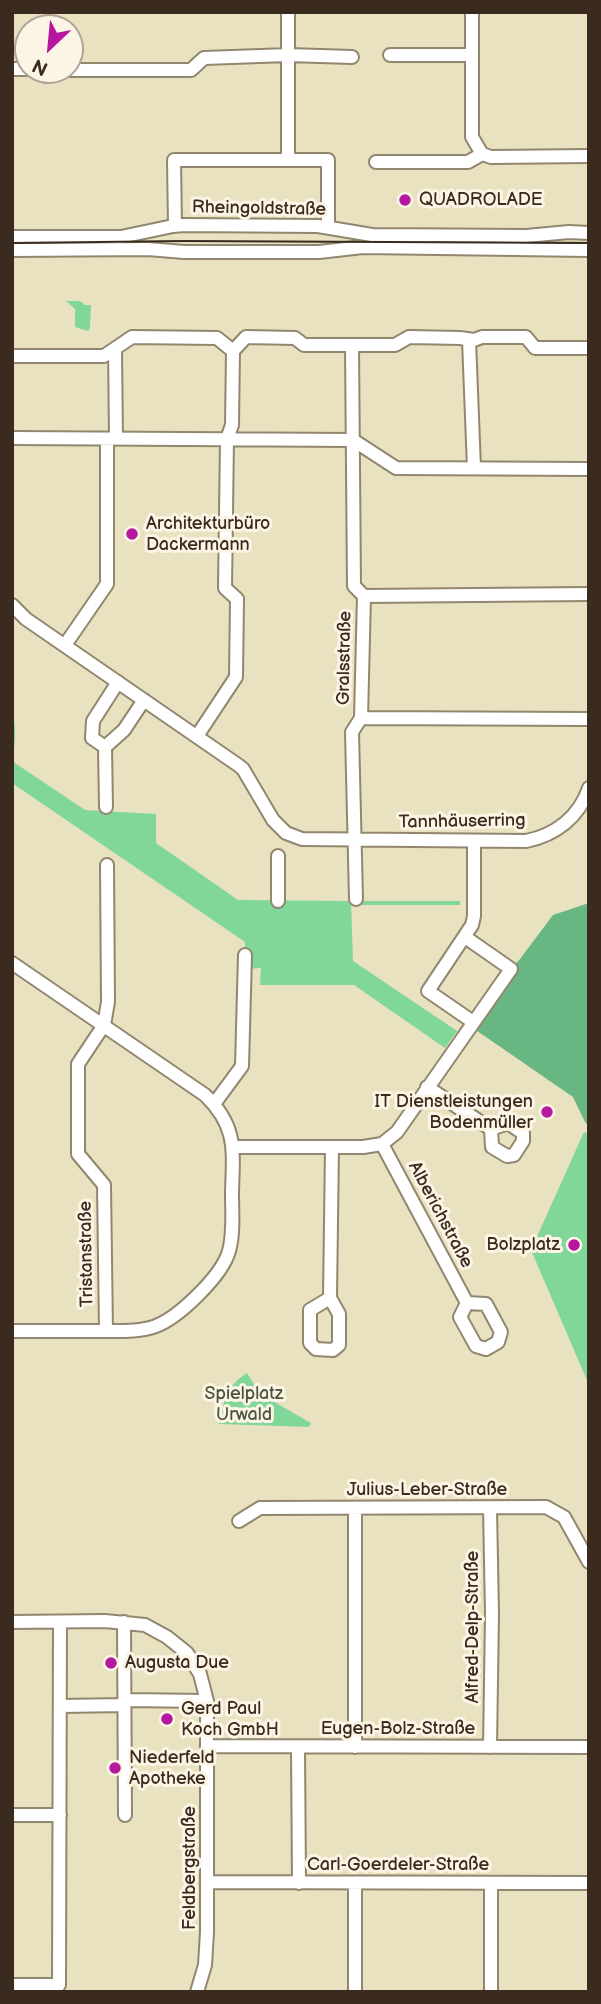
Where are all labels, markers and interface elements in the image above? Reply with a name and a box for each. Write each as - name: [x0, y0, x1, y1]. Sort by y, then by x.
- north arrow: [14, 14, 84, 84]
- text: N: [29, 53, 52, 80]
- place label: QUADROLADE: [419, 189, 543, 211]
- marker: QUADROLADE: [397, 192, 413, 208]
- street label: Rheingoldstraße: [192, 197, 326, 221]
- place label: Architekturbüro Dackermann: [146, 513, 270, 556]
- marker: Architekturbüro Dackermann: [124, 526, 140, 542]
- street label: Gralsstraße: [333, 611, 357, 705]
- street label: Tannhäuserring: [398, 810, 526, 834]
- place label: IT Dienstleistungen Bodenmüller: [375, 1091, 533, 1134]
- marker: IT Dienstleistungen Bodenmüller: [539, 1104, 555, 1120]
- street label: Alberichstraße: [403, 1158, 477, 1272]
- street label: Tristanstraße: [75, 1201, 99, 1307]
- place label: Bolzplatz: [486, 1234, 560, 1256]
- marker: Bolzplatz: [566, 1237, 582, 1253]
- park label: Spielplatz Urwald: [205, 1383, 283, 1426]
- street label: Julius-Leber-Straße: [347, 1479, 507, 1501]
- street label: Alfred-Delp-Straße: [462, 1551, 484, 1703]
- place label: Augusta Due: [125, 1652, 229, 1674]
- marker: Augusta Due: [103, 1655, 119, 1671]
- place label: Gerd Paul Koch GmbH: [181, 1698, 279, 1740]
- marker: Gerd Paul Koch GmbH: [159, 1711, 175, 1727]
- street label: Eugen-Bolz-Straße: [321, 1718, 475, 1740]
- place label: Niederfeld Apotheke: [129, 1747, 215, 1790]
- marker: Niederfeld Apotheke: [107, 1760, 123, 1776]
- street label: Feldbergstraße: [179, 1806, 201, 1930]
- street label: Carl-Goerdeler-Straße: [307, 1854, 489, 1876]

